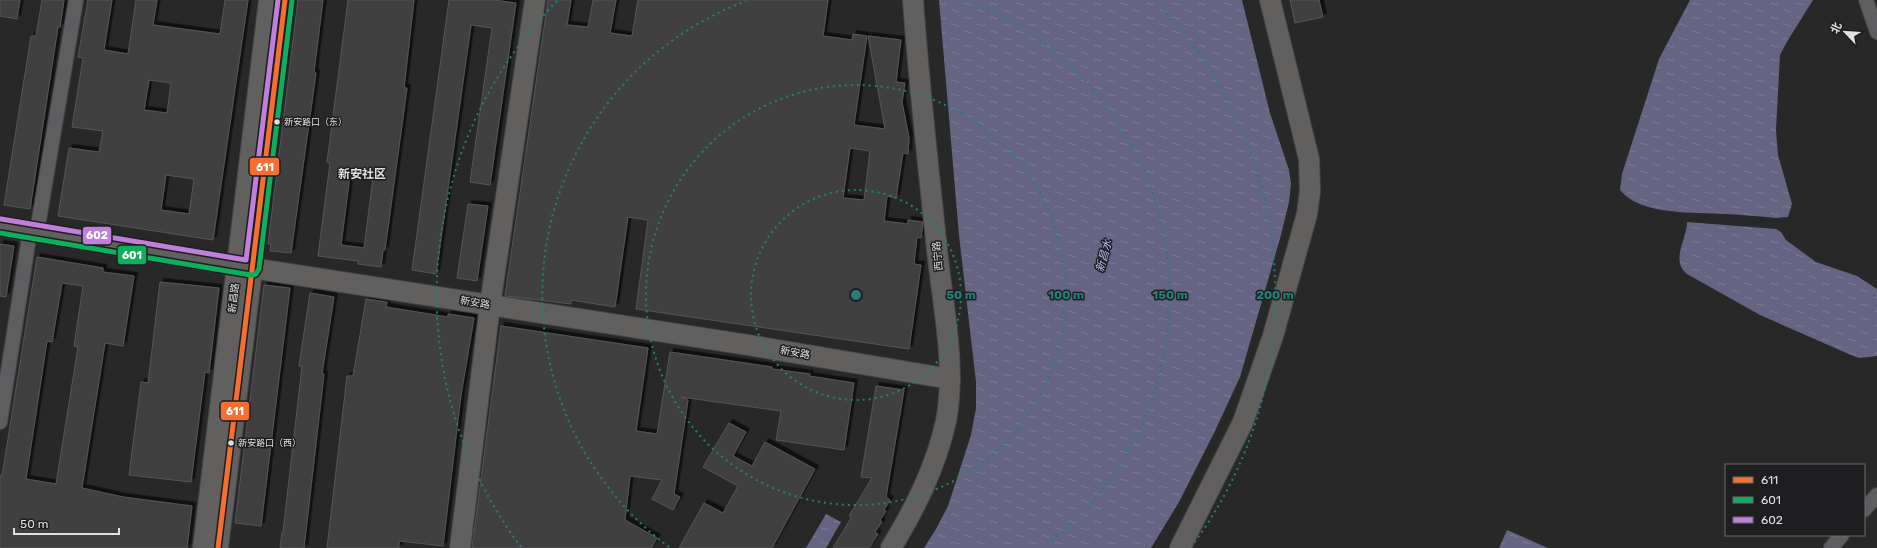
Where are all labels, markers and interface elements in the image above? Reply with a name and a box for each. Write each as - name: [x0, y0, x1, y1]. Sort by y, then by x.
- north arrow: [1825, 12, 1865, 52]
- text: 北: [1828, 20, 1845, 36]
- marker: 新安路口（东）: [272, 117, 282, 127]
- place label: 新安路口（东）: [284, 117, 347, 127]
- line badge: 611: [249, 157, 280, 176]
- text: 611: [256, 161, 274, 174]
- district label: 新安社区: [338, 167, 386, 181]
- line badge: 602: [82, 226, 112, 245]
- text: 602: [86, 229, 108, 242]
- water label: 新昌水: [1093, 237, 1115, 274]
- street label: 西宁路: [930, 240, 946, 272]
- line badge: 601: [117, 245, 147, 265]
- text: 601: [122, 249, 142, 262]
- street label: 新昌路: [226, 282, 242, 314]
- centre of rings: [849, 288, 863, 302]
- text: 50 m: [946, 288, 976, 302]
- text: 100 m: [1048, 288, 1084, 302]
- text: 150 m: [1152, 288, 1188, 302]
- text: 200 m: [1256, 288, 1294, 302]
- street label: 新安路: [459, 295, 491, 311]
- street label: 新安路: [779, 344, 811, 362]
- line badge: 611: [220, 401, 250, 421]
- text: 611: [226, 405, 244, 418]
- marker: 新安路口（西）: [226, 438, 236, 448]
- place label: 新安路口（西）: [238, 438, 301, 448]
- legend: [1725, 464, 1865, 536]
- text: 611: [1761, 473, 1778, 487]
- text: 601: [1761, 493, 1781, 507]
- scale bar: [14, 510, 119, 536]
- text: 602: [1761, 513, 1783, 527]
- text: 50 m: [20, 517, 48, 531]

